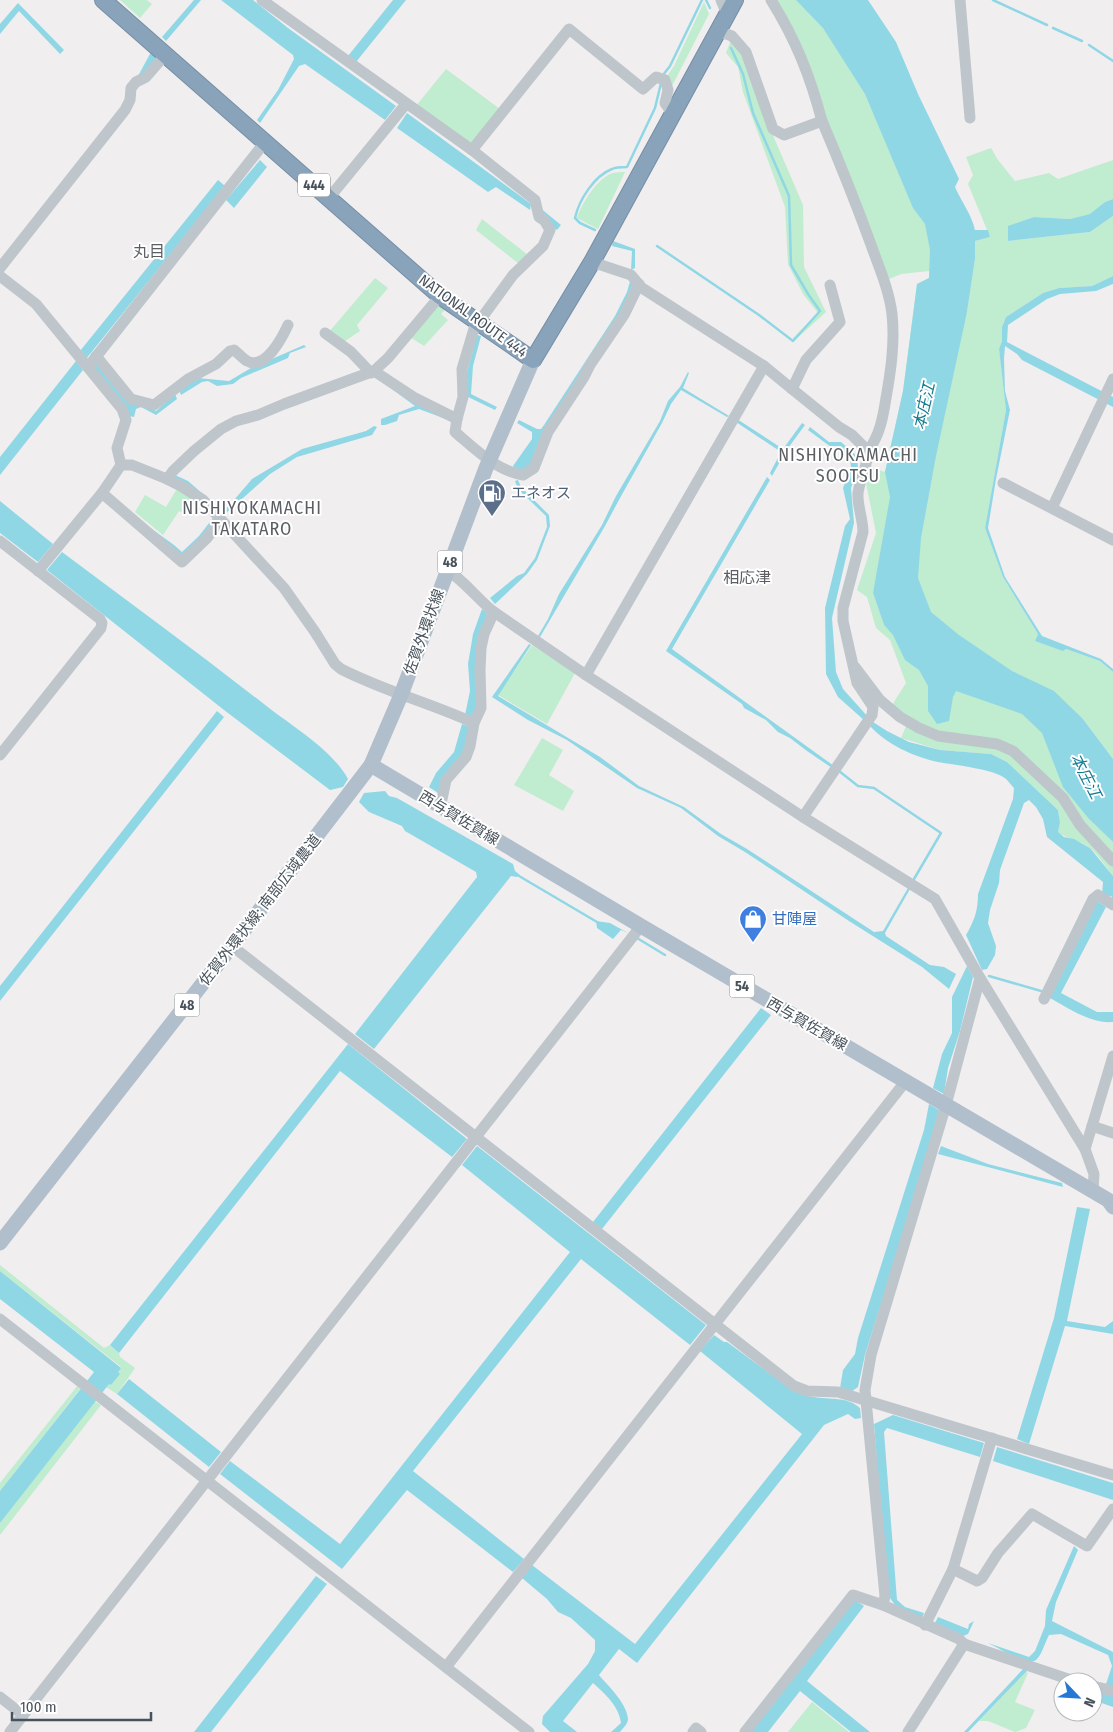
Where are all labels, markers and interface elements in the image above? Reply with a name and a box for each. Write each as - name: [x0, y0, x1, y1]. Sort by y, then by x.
- road number: 444: [298, 174, 330, 196]
- district label: 丸目: [133, 242, 165, 261]
- street label: NATIONAL ROUTE 444: [415, 271, 531, 361]
- water label: 本庄江: [909, 379, 939, 432]
- district label: NISHIYOKAMACHI SOOTSU: [778, 444, 918, 487]
- fuel station icon: エネオス: [477, 478, 507, 517]
- place label: エネオス: [511, 484, 571, 502]
- district label: NISHIYOKAMACHI TAKATARO: [182, 497, 322, 540]
- road number: 48: [438, 550, 462, 574]
- district label: 相応津: [723, 568, 771, 587]
- street label: 佐賀外環状線: [400, 587, 448, 677]
- water label: 本庄江: [1067, 750, 1106, 803]
- street label: 西与賀佐賀線: [416, 787, 502, 849]
- street label: 佐賀外環状線; 南部広域農道: [195, 831, 325, 989]
- shop icon: 甘陣屋: [738, 904, 768, 943]
- place label: 甘陣屋: [772, 910, 817, 928]
- road number: 54: [730, 974, 754, 998]
- road number: 48: [174, 994, 200, 1016]
- street label: 西与賀佐賀線: [764, 994, 850, 1054]
- north arrow: [1053, 1672, 1103, 1722]
- scale bar: [12, 1690, 151, 1722]
- text: N: [1080, 1695, 1099, 1710]
- text: 100 m: [20, 1698, 57, 1716]

